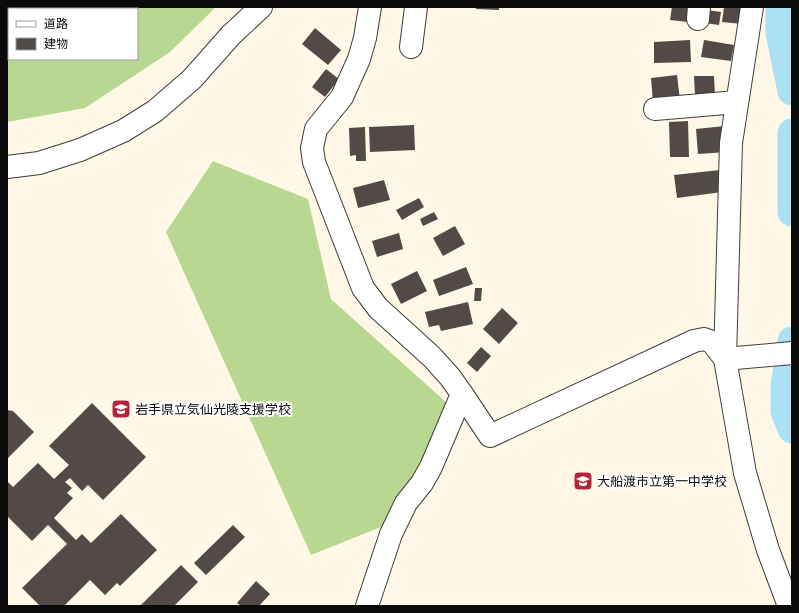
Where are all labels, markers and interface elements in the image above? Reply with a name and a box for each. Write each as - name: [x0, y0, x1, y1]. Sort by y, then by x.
- legend: [8, 8, 138, 60]
- text: 道路: [44, 16, 68, 31]
- text: 建物: [44, 36, 68, 51]
- school or university icon: 岩手県立気仙光陵支援学校: [110, 398, 132, 420]
- place label: 岩手県立気仙光陵支援学校: [135, 400, 291, 418]
- school or university icon: 大船渡市立第一中学校: [572, 470, 594, 492]
- place label: 大船渡市立第一中学校: [597, 472, 727, 490]

